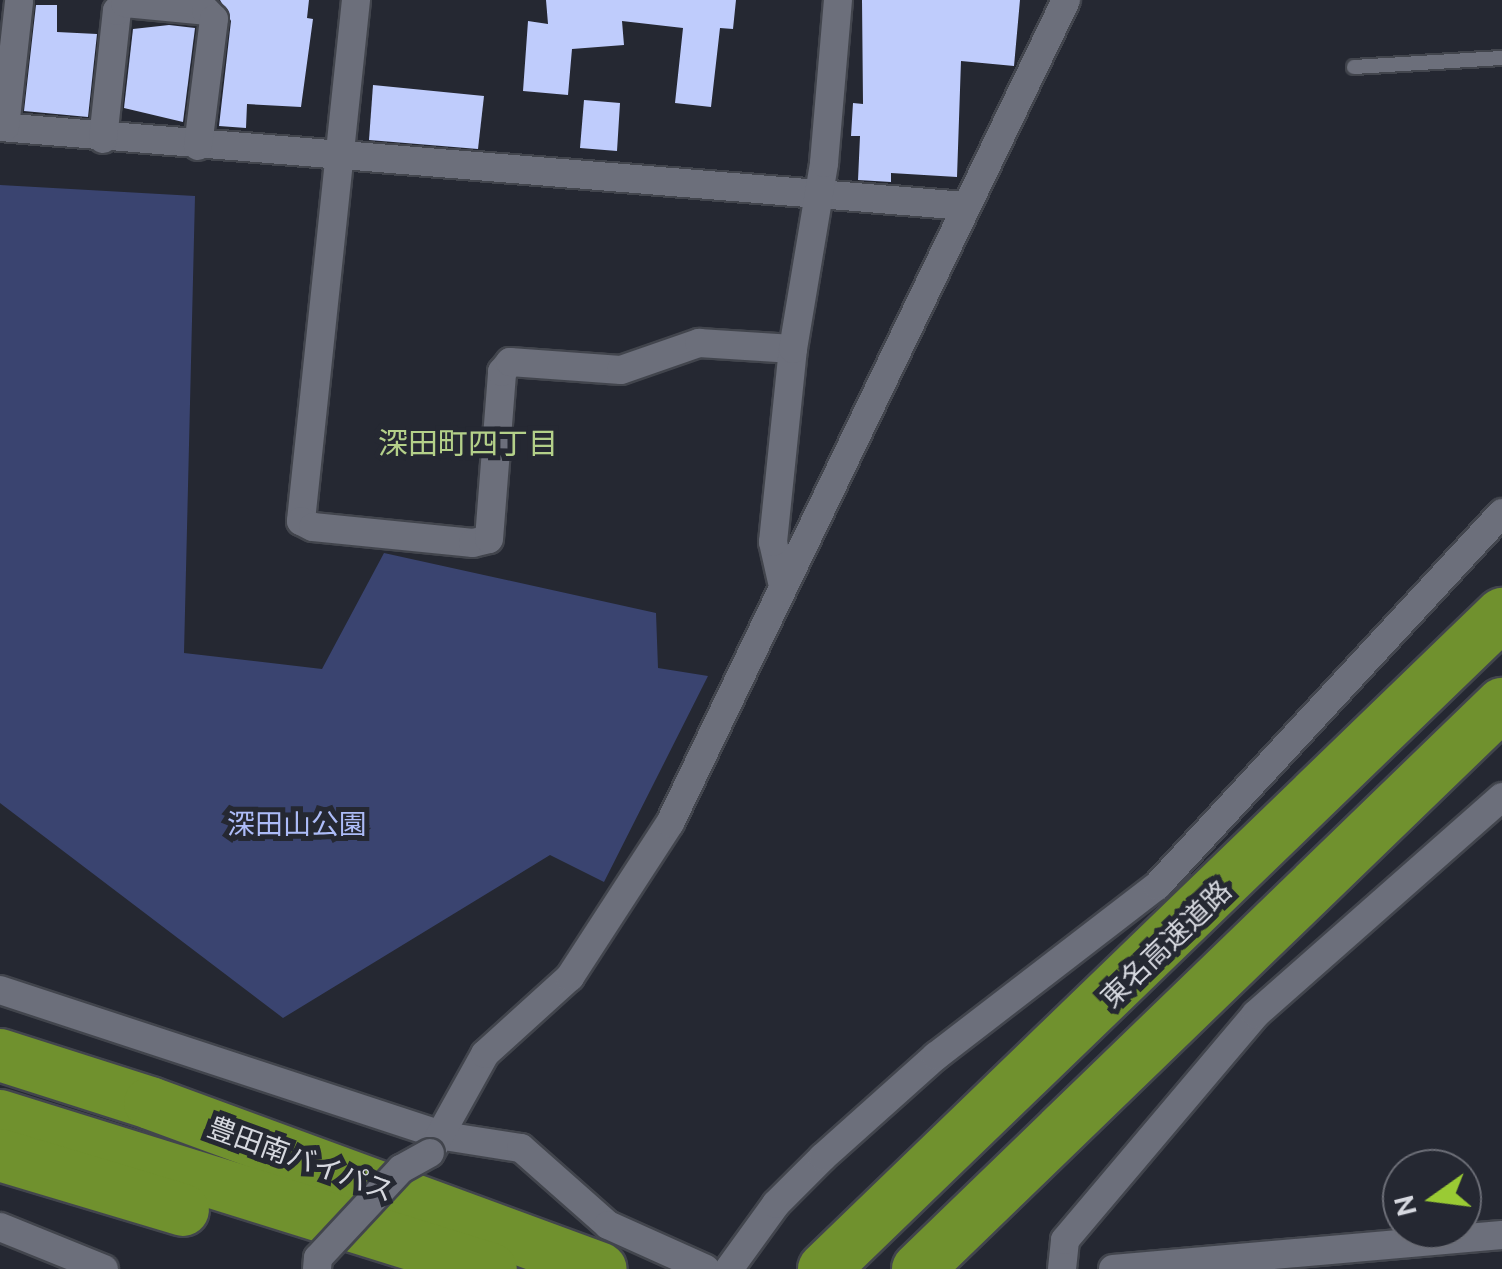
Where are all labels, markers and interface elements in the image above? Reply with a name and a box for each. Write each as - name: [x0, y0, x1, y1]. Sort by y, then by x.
- district label: 深田町四丁目: [378, 425, 558, 461]
- park label: 深田山公園: [227, 807, 367, 841]
- street label: 東名高速道路: [1094, 874, 1238, 1014]
- street label: 豊田南バイパス: [203, 1110, 399, 1208]
- north arrow: [1382, 1149, 1482, 1249]
- text: N: [1387, 1192, 1422, 1220]

